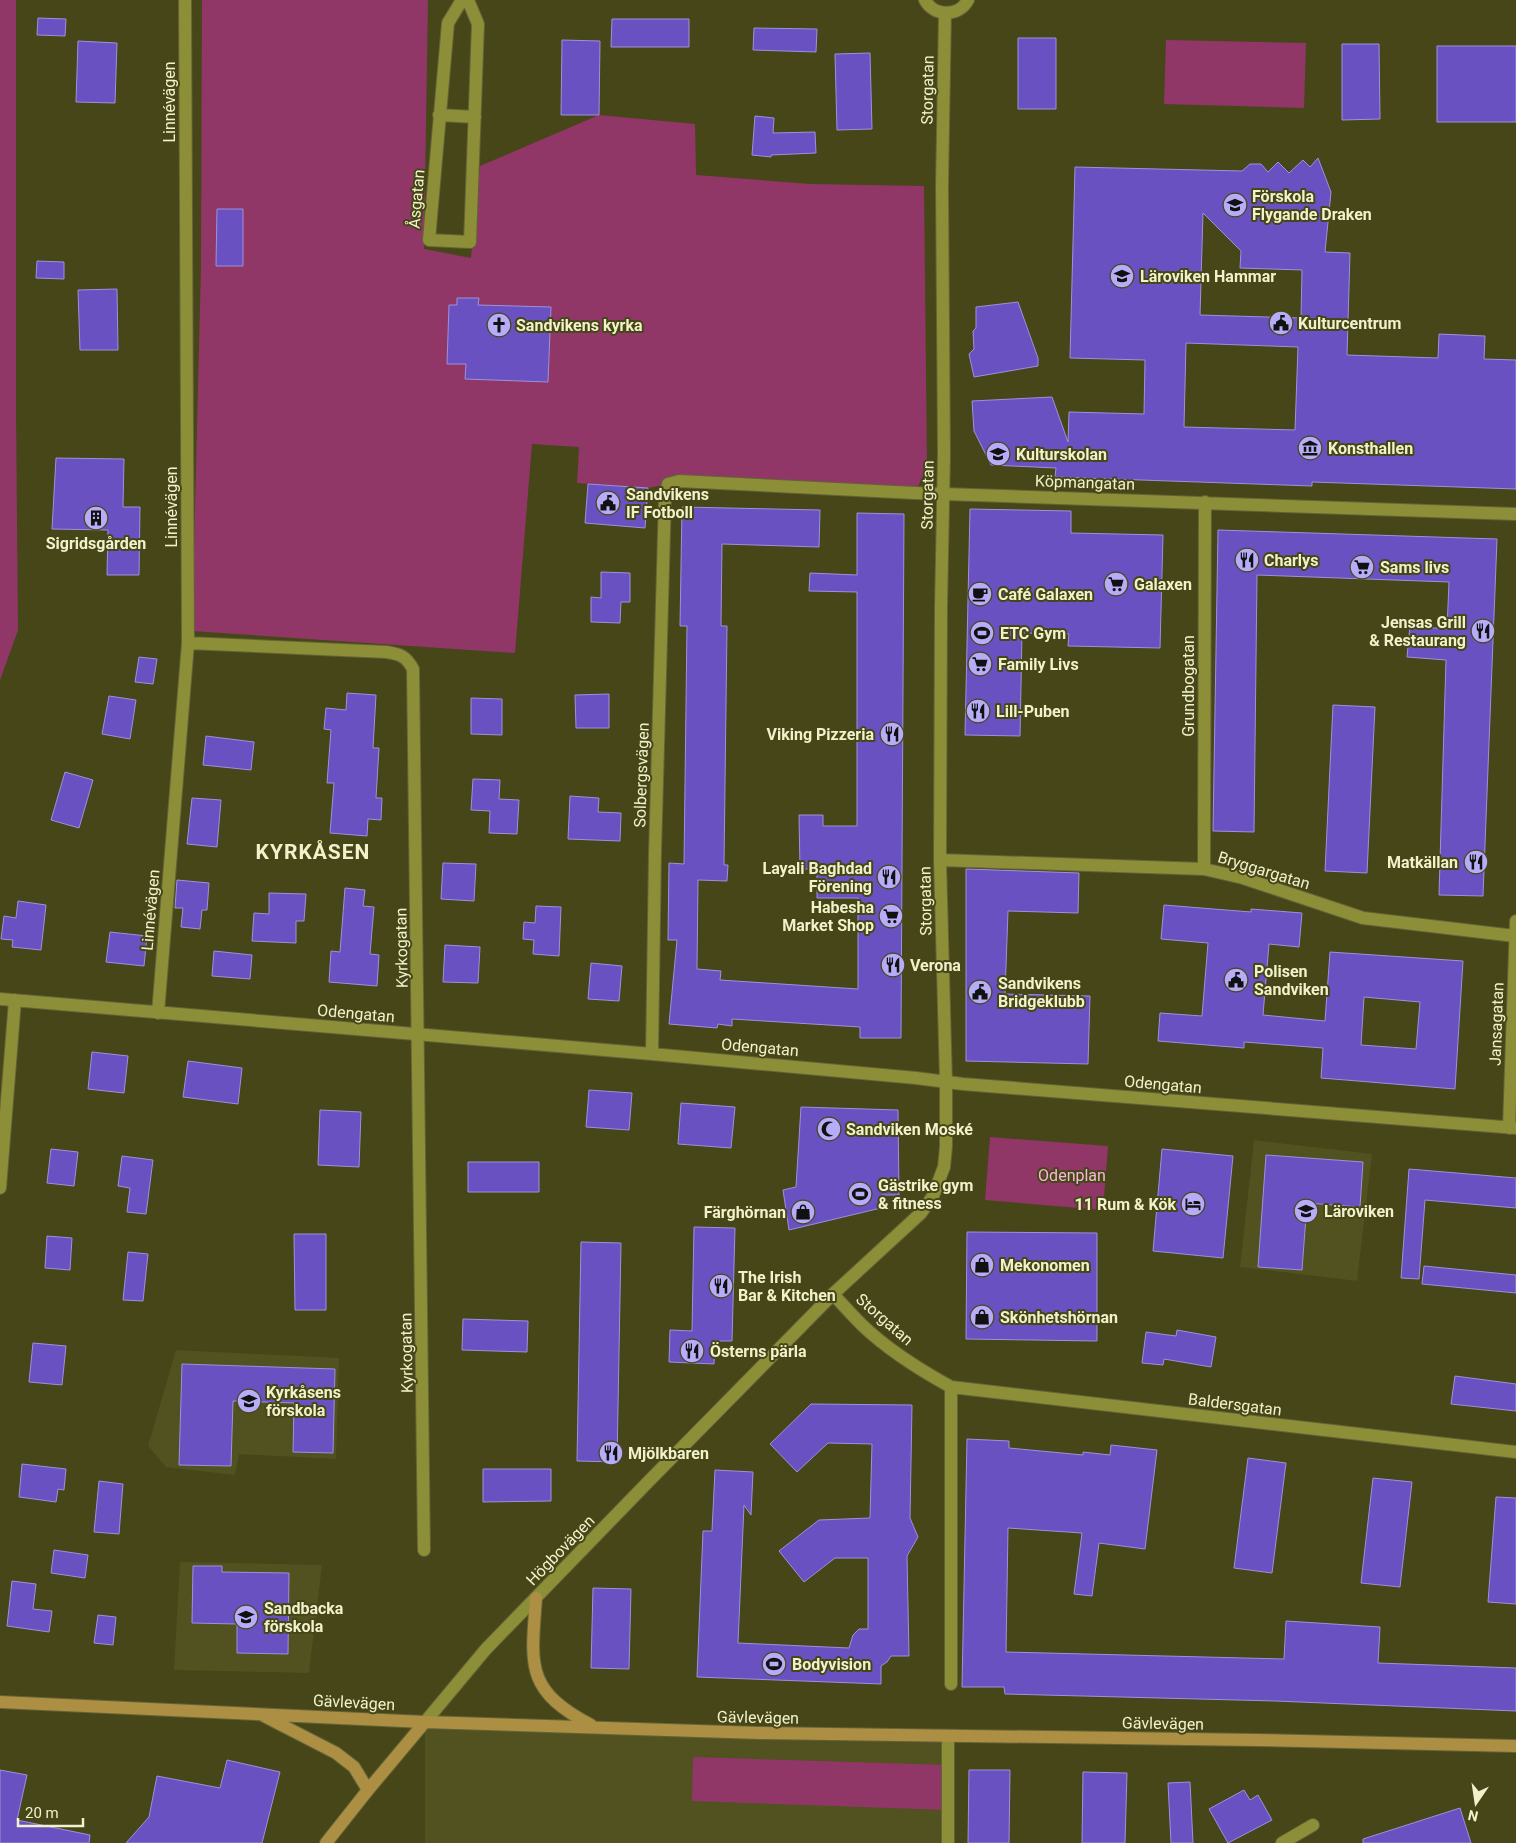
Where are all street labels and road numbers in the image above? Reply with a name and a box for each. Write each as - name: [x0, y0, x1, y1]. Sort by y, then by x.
- street label: Storgatan: [917, 55, 938, 125]
- street label: Linnévägen: [160, 61, 179, 143]
- street label: Åsgatan: [403, 169, 429, 229]
- street label: Storgatan: [917, 460, 938, 530]
- street label: Linnévägen: [162, 466, 181, 548]
- street label: Köpmangatan: [1035, 471, 1135, 494]
- street label: Grundbogatan: [1179, 635, 1198, 737]
- street label: Solbergsvägen: [630, 722, 653, 828]
- street label: Bryggargatan: [1215, 847, 1312, 894]
- street label: Storgatan: [915, 866, 936, 936]
- street label: Linnévägen: [137, 869, 164, 951]
- street label: Kyrkogatan: [391, 908, 412, 988]
- street label: Jansagatan: [1486, 982, 1507, 1066]
- street label: Odengatan: [316, 1001, 396, 1026]
- street label: Odengatan: [720, 1035, 800, 1060]
- street label: Odengatan: [1123, 1072, 1203, 1097]
- street label: Storgatan: [852, 1289, 917, 1349]
- street label: Kyrkogatan: [396, 1313, 417, 1393]
- street label: Baldersgatan: [1187, 1389, 1283, 1420]
- street label: Högbovägen: [522, 1511, 599, 1589]
- street label: Gävlevägen: [312, 1691, 395, 1714]
- street label: Gävlevägen: [717, 1707, 799, 1728]
- street label: Gävlevägen: [1122, 1713, 1204, 1734]

